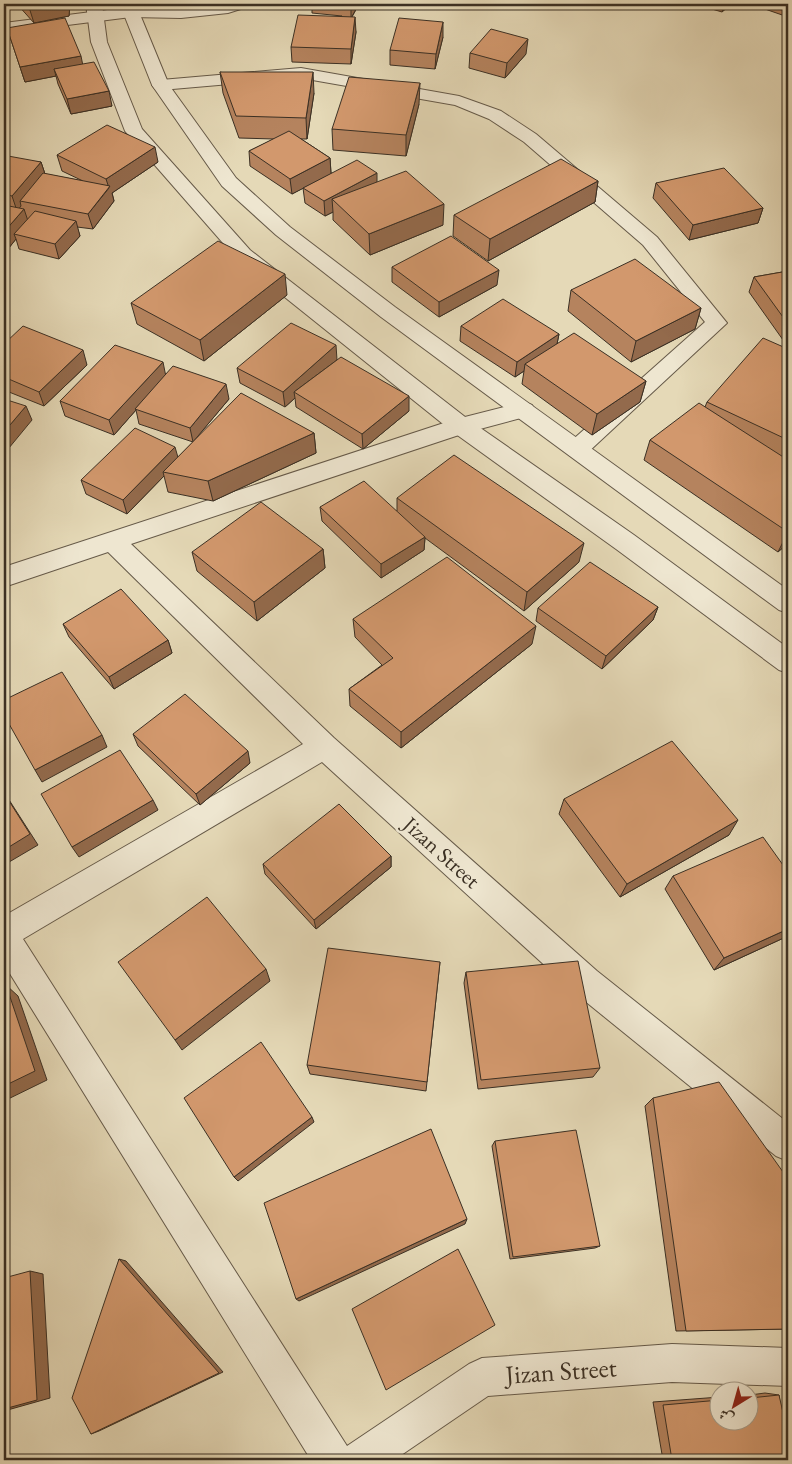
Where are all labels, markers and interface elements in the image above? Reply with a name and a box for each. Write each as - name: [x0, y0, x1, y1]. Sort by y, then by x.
- street label: Jizan Street: [395, 809, 486, 895]
- street label: Jizan Street: [502, 1350, 618, 1392]
- north arrow: [710, 1382, 760, 1432]
- text: ش: [715, 1405, 737, 1428]

